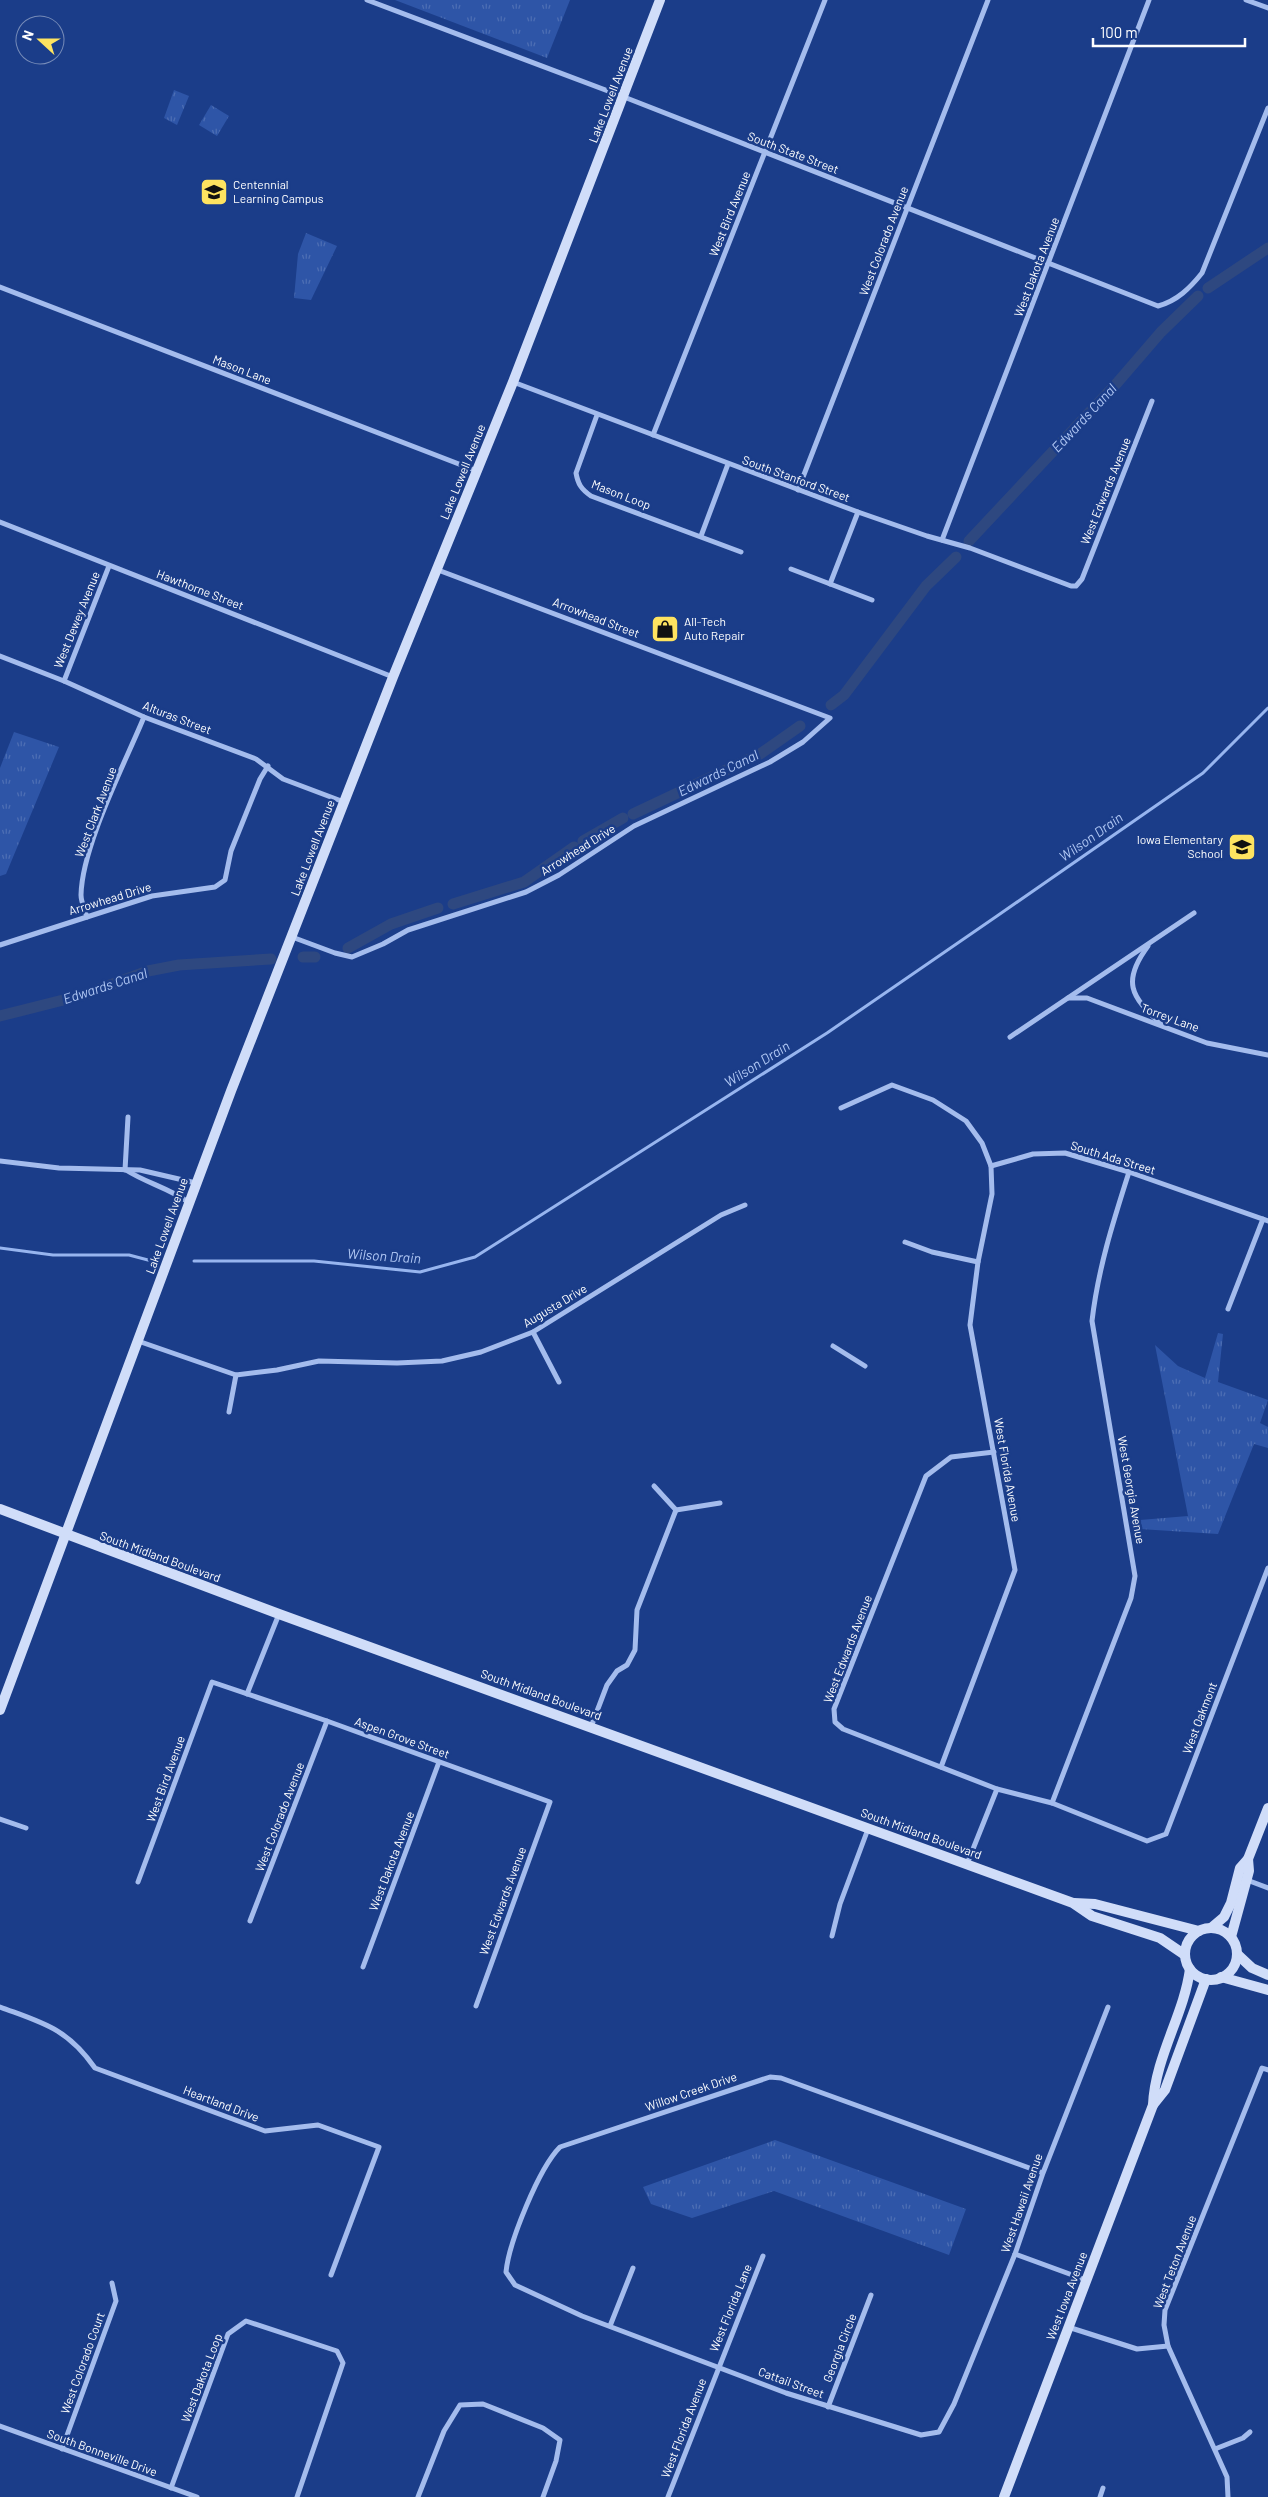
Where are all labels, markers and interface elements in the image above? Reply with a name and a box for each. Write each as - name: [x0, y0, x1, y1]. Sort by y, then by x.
- north arrow: [15, 15, 65, 65]
- scale bar: [1093, 15, 1246, 47]
- text: 100 m: [1100, 23, 1138, 41]
- text: N: [18, 28, 37, 43]
- street label: Lake Lowell Avenue: [585, 45, 635, 145]
- street label: South State Street: [746, 128, 841, 176]
- street label: West Bird Avenue: [706, 169, 753, 258]
- school or university icon: Centennial Learning Campus: [199, 177, 229, 207]
- place label: Centennial Learning Campus: [233, 177, 324, 205]
- street label: West Colorado Avenue: [856, 184, 910, 297]
- street label: West Dakota Avenue: [1011, 215, 1062, 318]
- street label: Mason Lane: [211, 351, 274, 387]
- water label: Edwards Canal: [1048, 380, 1120, 455]
- street label: Lake Lowell Avenue: [437, 422, 488, 521]
- street label: West Edwards Avenue: [1077, 435, 1133, 546]
- street label: South Stanford Street: [741, 452, 852, 504]
- street label: Mason Loop: [590, 476, 653, 512]
- street label: Hawthorne Street: [155, 566, 246, 612]
- street label: West Dewey Avenue: [50, 569, 102, 670]
- street label: Arrowhead Street: [551, 594, 642, 640]
- shop icon: All-Tech Auto Repair: [650, 614, 680, 644]
- place label: All-Tech Auto Repair: [684, 614, 745, 642]
- street label: Alturas Street: [141, 698, 214, 737]
- water label: Edwards Canal: [675, 746, 761, 799]
- street label: West Clark Avenue: [71, 764, 119, 859]
- street label: Lake Lowell Avenue: [287, 798, 337, 898]
- water label: Wilson Drain: [1056, 808, 1126, 865]
- street label: Arrowhead Drive: [538, 821, 617, 878]
- place label: Iowa Elementary School: [1137, 832, 1223, 860]
- school or university icon: Iowa Elementary School: [1227, 832, 1257, 862]
- street label: Arrowhead Drive: [67, 879, 153, 917]
- water label: Edwards Canal: [61, 964, 149, 1007]
- street label: Torrey Lane: [1139, 1000, 1201, 1034]
- water label: Wilson Drain: [721, 1037, 793, 1090]
- street label: South Ada Street: [1069, 1137, 1158, 1177]
- street label: Lake Lowell Avenue: [142, 1176, 190, 1276]
- water label: Wilson Drain: [347, 1244, 421, 1267]
- street label: Augusta Drive: [520, 1281, 589, 1330]
- street label: West Florida Avenue: [992, 1417, 1024, 1523]
- street label: West Georgia Avenue: [1116, 1435, 1148, 1545]
- street label: South Midland Boulevard: [98, 1528, 223, 1584]
- street label: West Edwards Avenue: [820, 1593, 874, 1705]
- street label: South Midland Boulevard: [479, 1666, 604, 1722]
- street label: West Oakmont: [1179, 1680, 1219, 1755]
- street label: Aspen Grove Street: [353, 1713, 452, 1761]
- street label: West Bird Avenue: [143, 1734, 187, 1824]
- street label: West Colorado Avenue: [252, 1760, 306, 1873]
- street label: South Midland Boulevard: [859, 1805, 984, 1861]
- street label: West Dakota Avenue: [366, 1809, 417, 1912]
- street label: West Edwards Avenue: [476, 1845, 528, 1957]
- street label: Willow Creek Drive: [643, 2069, 738, 2113]
- street label: Heartland Drive: [181, 2082, 261, 2124]
- street label: West Hawaii Avenue: [998, 2151, 1045, 2254]
- street label: West Teton Avenue: [1150, 2213, 1198, 2310]
- street label: West Iowa Avenue: [1043, 2250, 1089, 2342]
- street label: West Florida Lane: [706, 2262, 754, 2353]
- street label: West Colorado Court: [57, 2310, 107, 2415]
- street label: Georgia Circle: [820, 2311, 859, 2384]
- street label: West Dakota Loop: [178, 2331, 224, 2424]
- street label: Cattail Street: [756, 2364, 826, 2400]
- street label: West Florida Avenue: [658, 2376, 709, 2479]
- street label: South Bonneville Drive: [45, 2426, 159, 2479]

